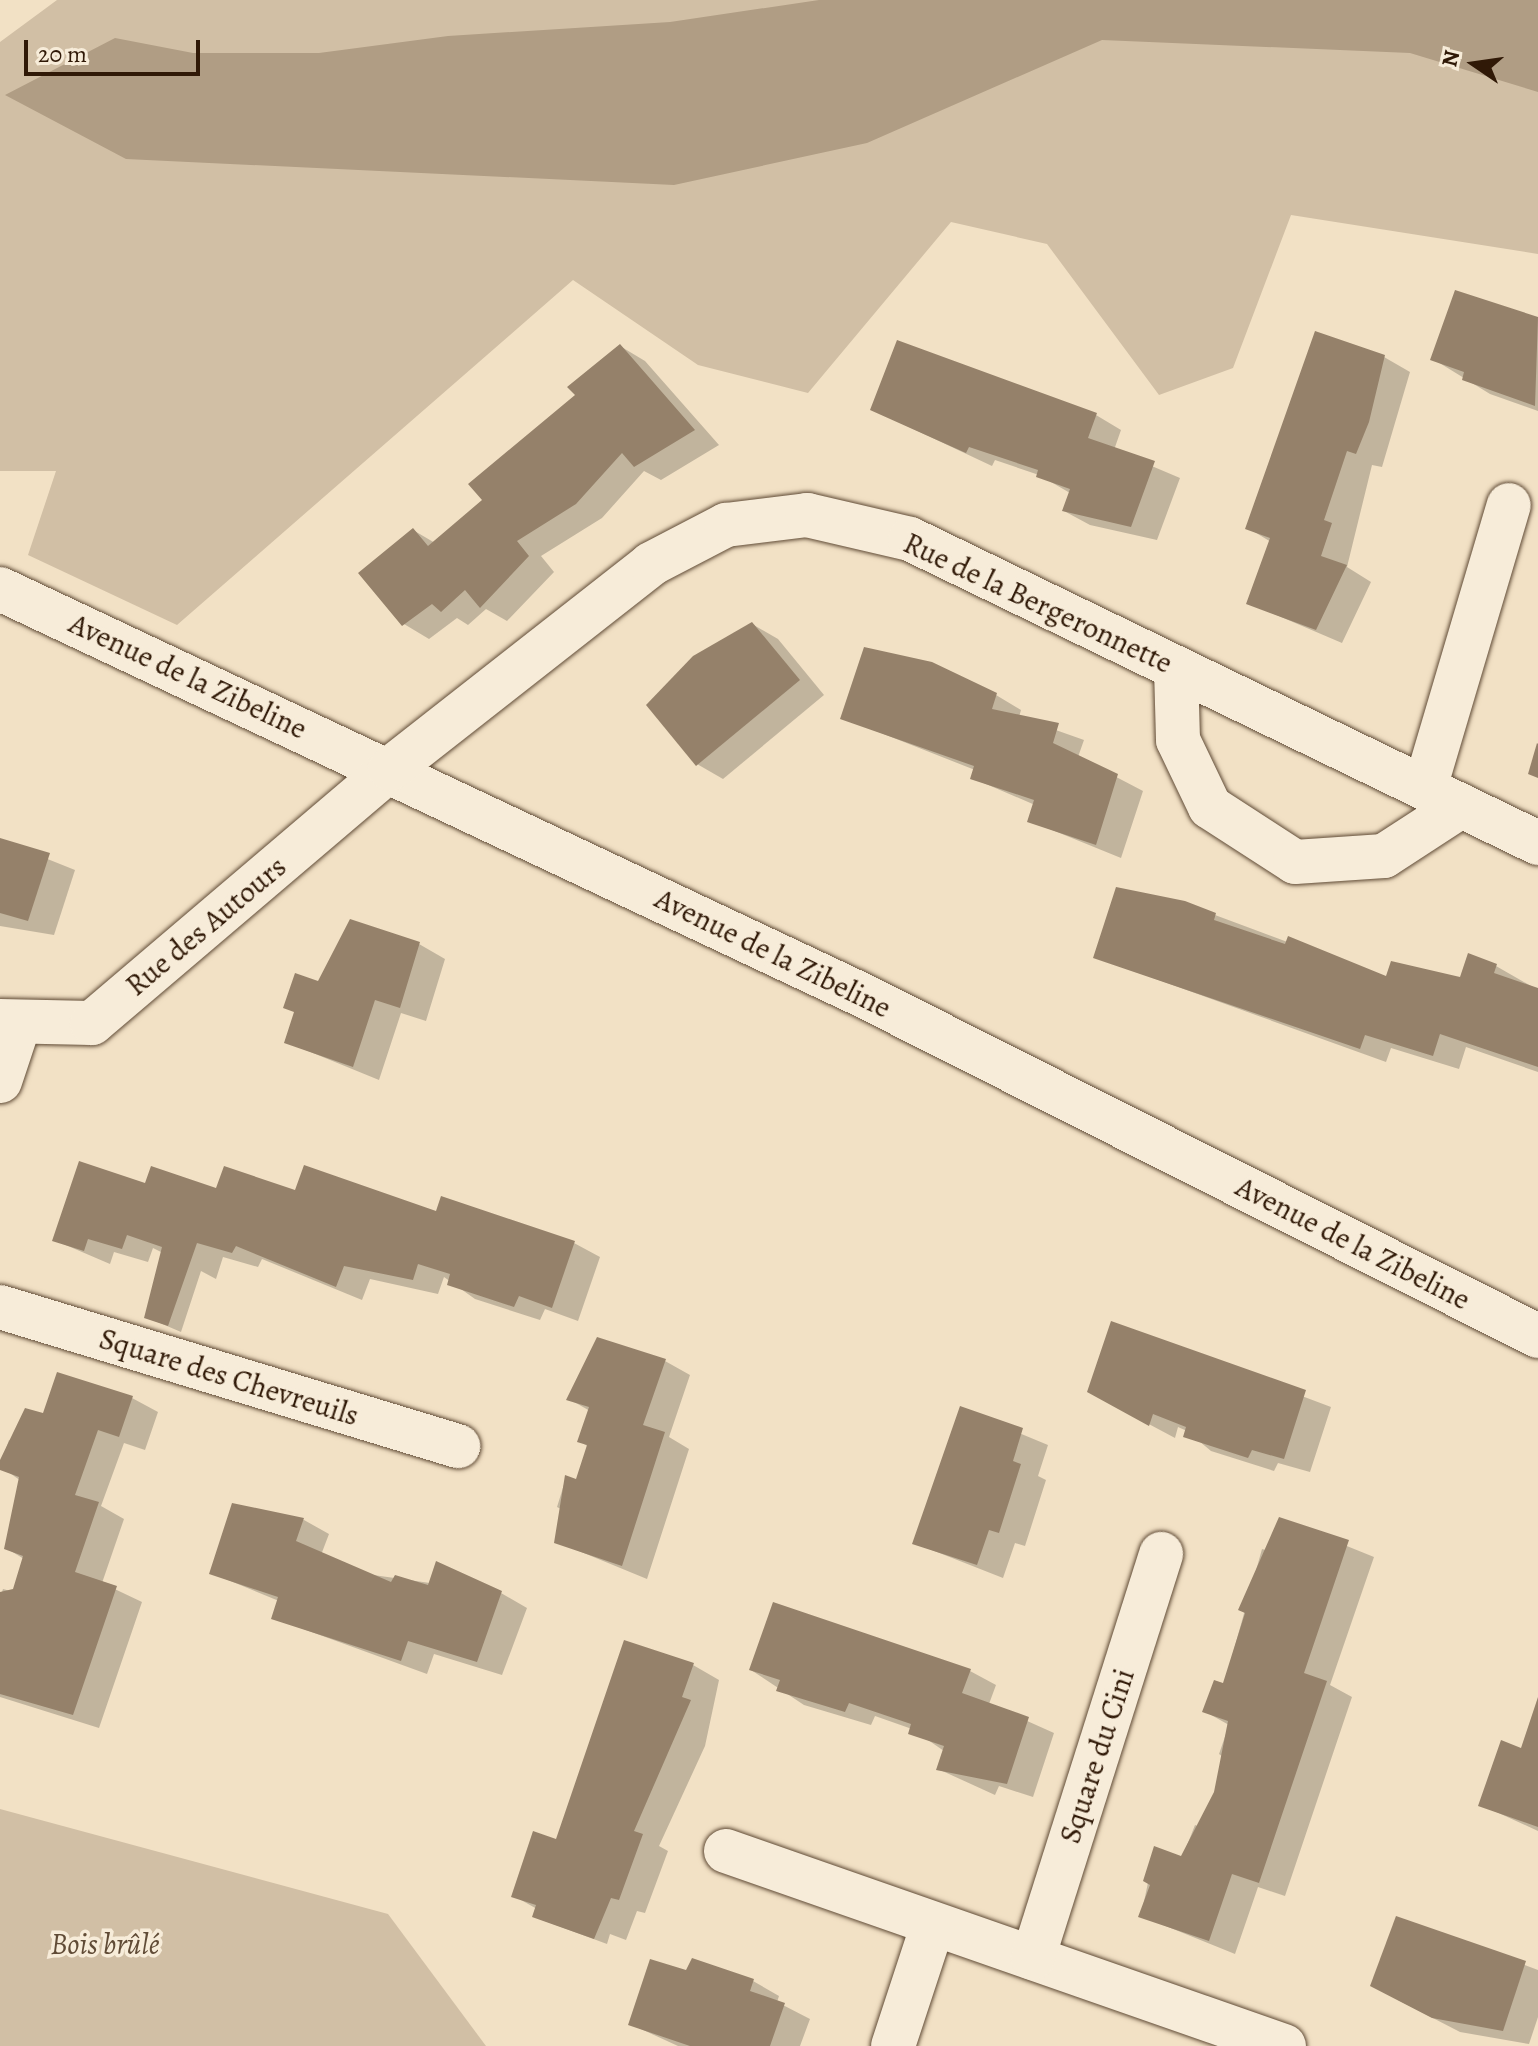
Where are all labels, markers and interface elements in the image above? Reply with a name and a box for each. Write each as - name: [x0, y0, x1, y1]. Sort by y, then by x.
- scale bar: [28, 24, 204, 74]
- north arrow: [1434, 24, 1514, 104]
- text: 20 m: [38, 38, 87, 70]
- text: N: [1434, 47, 1467, 70]
- street label: Rue de la Bergeronnette: [898, 525, 1178, 681]
- street label: Avenue de la Zibeline: [64, 605, 312, 747]
- street label: Rue des Autours: [118, 848, 294, 1004]
- street label: Avenue de la Zibeline: [649, 880, 897, 1026]
- street label: Avenue de la Zibeline: [1230, 1168, 1476, 1318]
- street label: Square des Chevreuils: [95, 1320, 363, 1434]
- street label: Square du Cini: [1052, 1664, 1142, 1848]
- park label: Bois brûlé: [50, 1926, 160, 1962]

